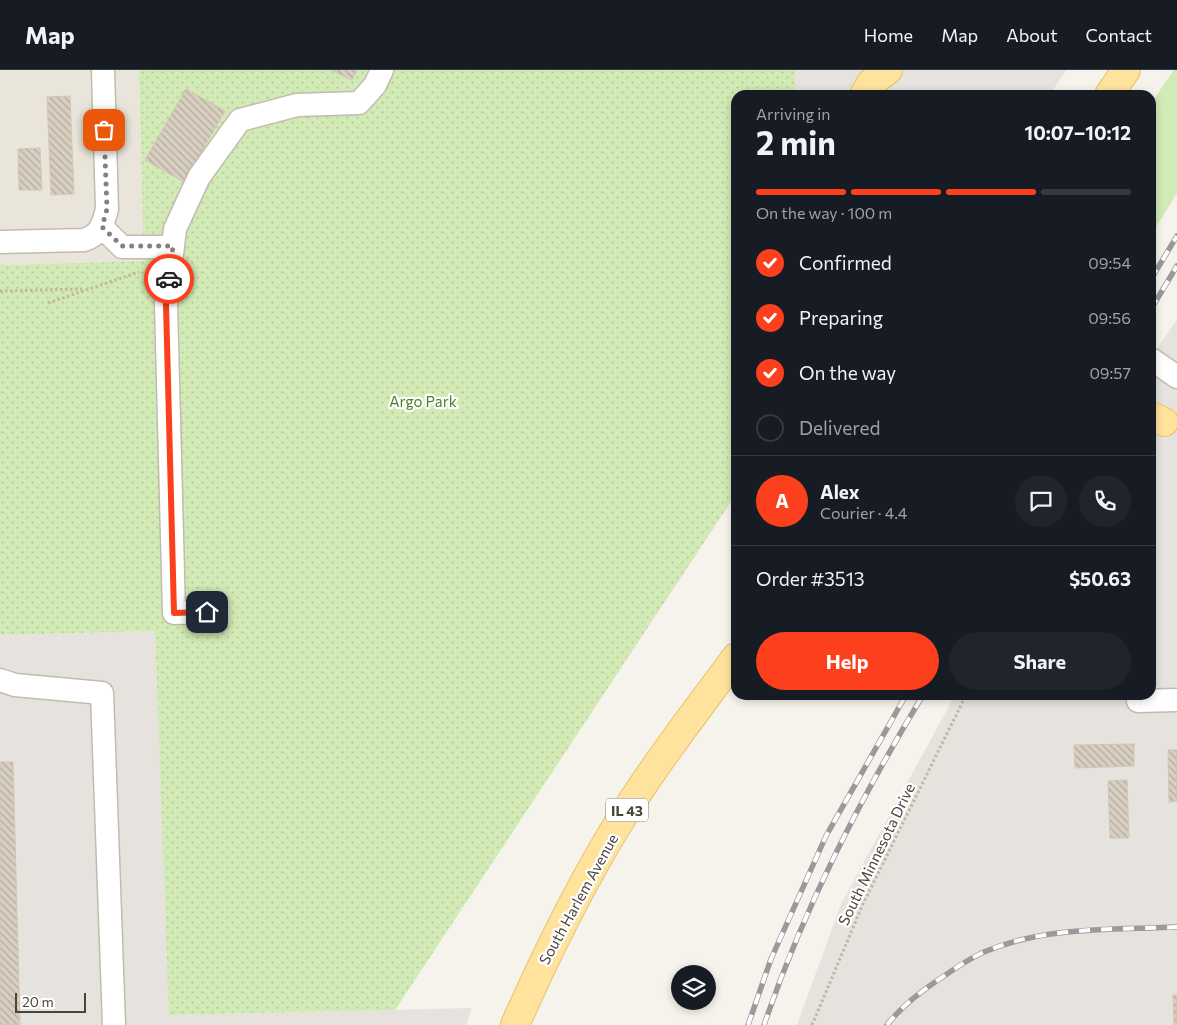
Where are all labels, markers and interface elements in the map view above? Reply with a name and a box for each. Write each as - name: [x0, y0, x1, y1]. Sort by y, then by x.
- text: Map: [25, 20, 75, 49]
- text: Home: [864, 24, 913, 46]
- text: Map: [941, 24, 978, 46]
- text: About: [1006, 24, 1058, 46]
- text: Contact: [1086, 24, 1152, 46]
- text: Arriving in: [756, 104, 830, 123]
- pin: [83, 109, 125, 151]
- icon: bag: [90, 116, 118, 144]
- text: 10:07–10:12: [1025, 121, 1131, 144]
- text: 2 min: [756, 122, 836, 162]
- text: On the way · 100 m: [756, 203, 892, 222]
- icon: check: [756, 249, 784, 277]
- text: Confirmed: [799, 251, 892, 274]
- text: 09:54: [1088, 253, 1131, 272]
- courier: [144, 254, 194, 304]
- icon: car: [155, 265, 183, 293]
- icon: check: [756, 304, 784, 332]
- text: Preparing: [799, 306, 883, 329]
- text: 09:56: [1088, 308, 1131, 327]
- icon: check: [756, 359, 784, 387]
- text: On the way: [799, 361, 896, 384]
- text: 09:57: [1089, 363, 1131, 382]
- park label: Argo Park: [389, 392, 457, 410]
- text: Delivered: [799, 416, 880, 439]
- button: chat: [1015, 475, 1067, 527]
- button: phone: [1079, 475, 1131, 527]
- text: Alex: [820, 480, 860, 503]
- text: A: [775, 489, 789, 512]
- text: Courier · 4.4: [820, 503, 907, 522]
- text: Order #3513: [756, 567, 865, 590]
- text: $50.63: [1069, 567, 1131, 590]
- pin: [186, 591, 228, 633]
- icon: home: [193, 598, 221, 626]
- button: Help: [756, 632, 939, 690]
- button: Share: [949, 632, 1131, 690]
- street label: South Minnesota Drive: [834, 780, 918, 928]
- road number: IL 43: [606, 798, 648, 822]
- street label: South Harlem Avenue: [535, 830, 621, 967]
- map controls: [671, 965, 716, 1010]
- button: layers: [671, 965, 716, 1010]
- scale bar: [15, 990, 86, 1013]
- text: 20 m: [22, 993, 54, 1010]

